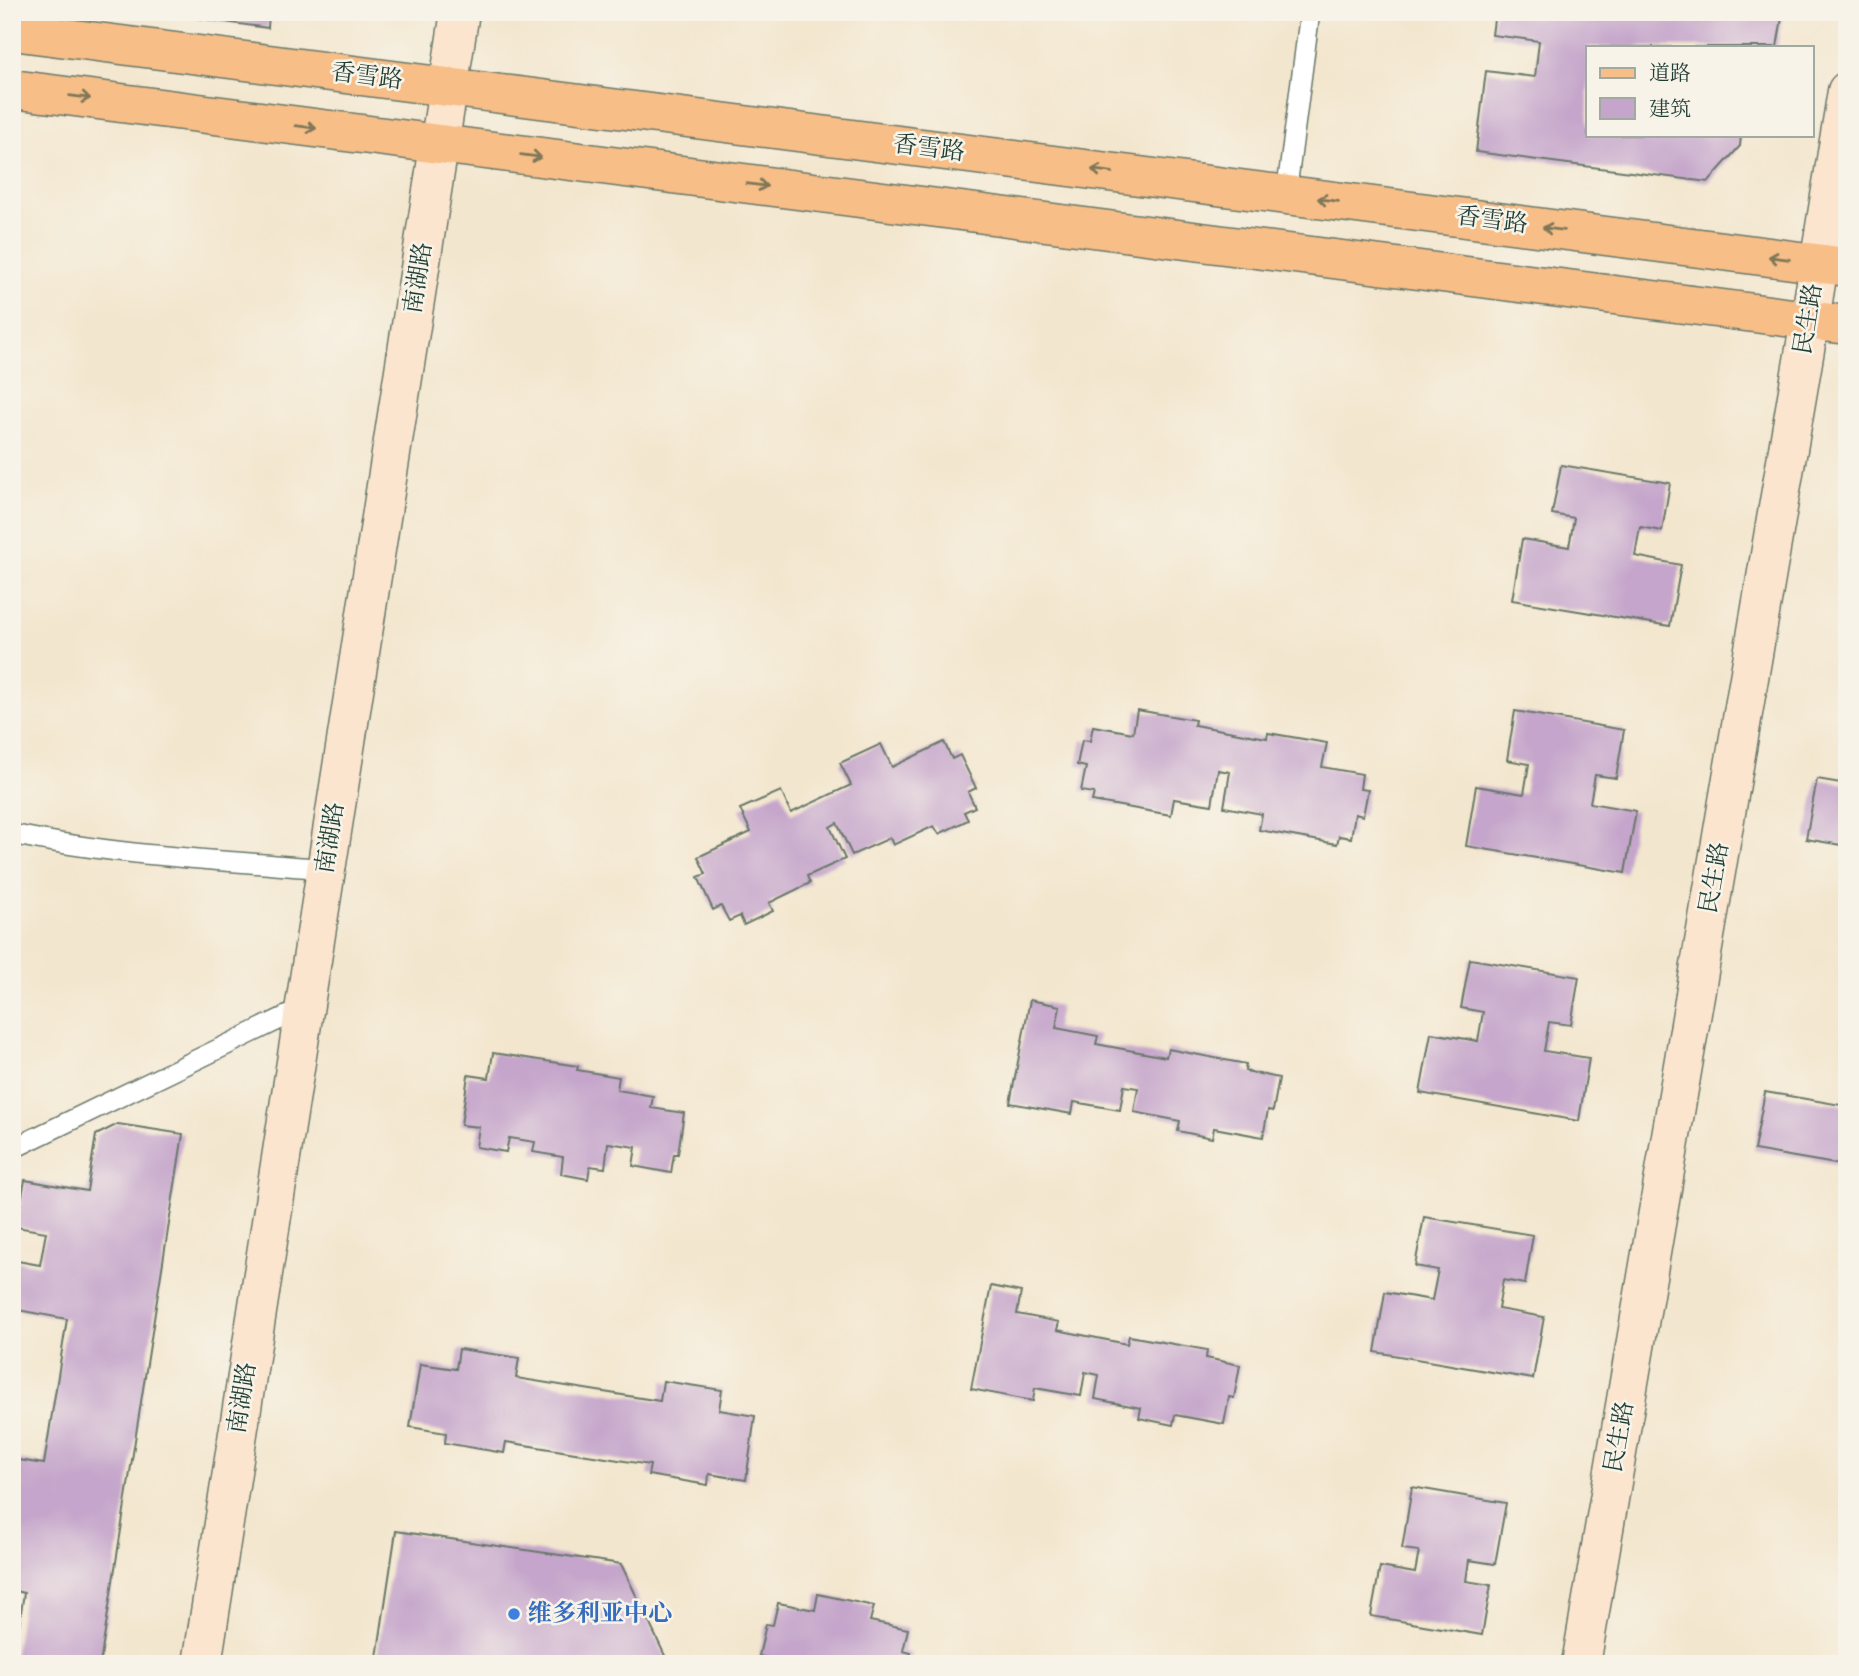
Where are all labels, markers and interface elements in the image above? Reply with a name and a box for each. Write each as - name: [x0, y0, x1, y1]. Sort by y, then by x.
- legend: [1586, 46, 1814, 136]
- street label: 香雪路: [329, 57, 405, 97]
- text: 道路: [1649, 61, 1691, 88]
- one-way arrow: [68, 91, 91, 104]
- text: 建筑: [1649, 97, 1691, 124]
- one-way arrow: [294, 120, 316, 133]
- street label: 香雪路: [891, 129, 967, 169]
- one-way arrow: [519, 149, 542, 162]
- one-way arrow: [1091, 165, 1114, 178]
- one-way arrow: [745, 178, 768, 191]
- one-way arrow: [1317, 194, 1340, 207]
- street label: 香雪路: [1454, 201, 1530, 241]
- one-way arrow: [1543, 223, 1565, 236]
- street label: 南湖路: [398, 240, 440, 316]
- one-way arrow: [1768, 252, 1791, 265]
- street label: 民生路: [1788, 281, 1830, 357]
- street label: 南湖路: [310, 800, 352, 876]
- street label: 民生路: [1693, 840, 1737, 916]
- street label: 南湖路: [222, 1360, 264, 1436]
- street label: 民生路: [1598, 1399, 1642, 1475]
- place label: 维多利亚中心: [528, 1599, 672, 1630]
- marker: 维多利亚中心: [506, 1606, 522, 1622]

